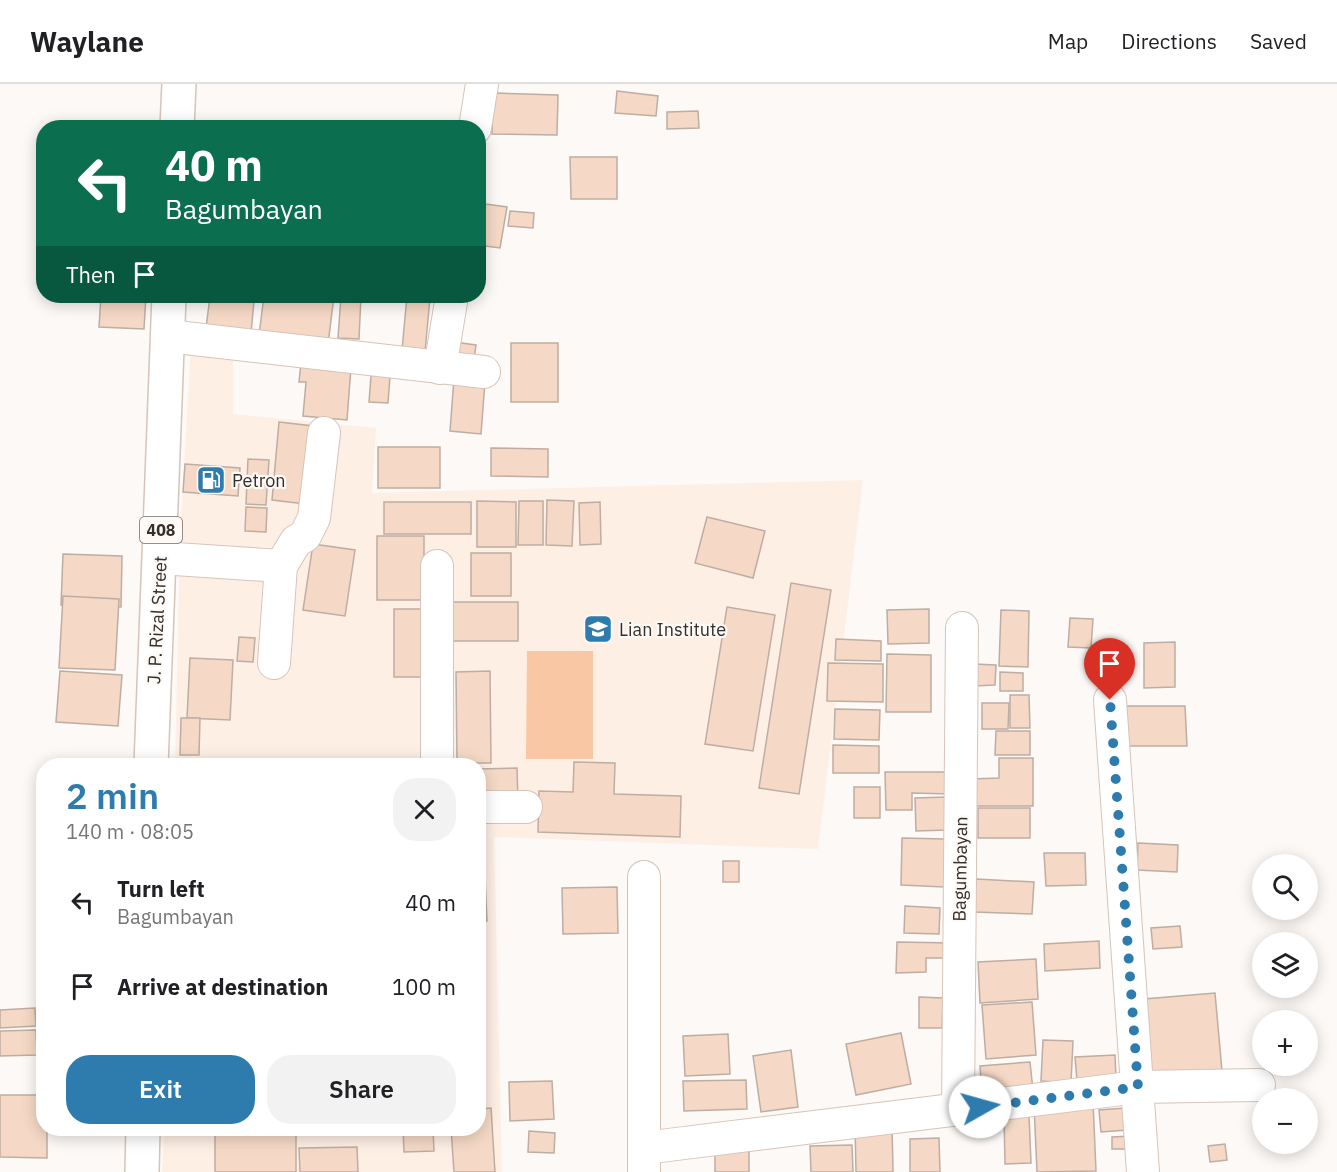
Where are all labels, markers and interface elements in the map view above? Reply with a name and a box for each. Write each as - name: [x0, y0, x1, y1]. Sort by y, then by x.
- text: Waylane: [30, 23, 144, 60]
- text: Map: [1048, 27, 1088, 55]
- text: Directions: [1121, 27, 1217, 55]
- text: Saved: [1250, 27, 1307, 55]
- text: 40 m: [165, 138, 263, 193]
- icon: left: [66, 144, 144, 222]
- text: Bagumbayan: [165, 191, 323, 226]
- icon: arrive: [128, 258, 161, 291]
- text: Then: [66, 260, 116, 289]
- fuel station icon: Petron: [195, 464, 227, 496]
- place label: Petron: [232, 469, 286, 492]
- road number: 408: [140, 517, 182, 543]
- street label: J. P. Rizal Street: [142, 555, 172, 685]
- school or university icon: Lian Institute: [582, 613, 614, 645]
- place label: Lian Institute: [619, 618, 726, 641]
- pin: [1084, 638, 1135, 700]
- icon: arrive: [1093, 647, 1126, 680]
- text: 2 min: [66, 772, 159, 819]
- button: close: [393, 778, 456, 841]
- street label: Bagumbayan: [948, 816, 972, 922]
- text: 140 m · 08:05: [66, 818, 194, 845]
- map controls: [1252, 854, 1318, 1154]
- button: search: [1252, 854, 1318, 920]
- text: Turn left: [117, 874, 205, 903]
- icon: left: [66, 886, 99, 919]
- text: 40 m: [405, 888, 456, 917]
- text: Bagumbayan: [117, 903, 234, 930]
- button: layers: [1252, 932, 1318, 998]
- icon: arrive: [66, 970, 99, 1003]
- text: Arrive at destination: [117, 972, 328, 1001]
- text: 100 m: [392, 972, 456, 1001]
- button: +: [1252, 1010, 1318, 1076]
- button: Exit: [66, 1055, 255, 1124]
- button: Share: [267, 1055, 456, 1124]
- position arrow: [948, 1075, 1012, 1139]
- button: −: [1252, 1088, 1318, 1154]

